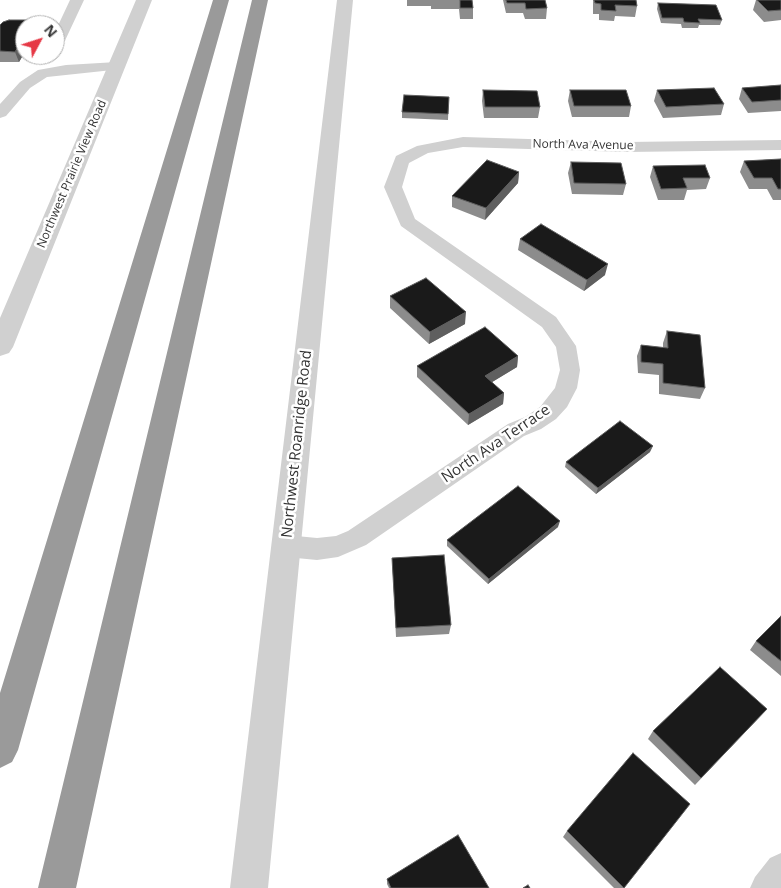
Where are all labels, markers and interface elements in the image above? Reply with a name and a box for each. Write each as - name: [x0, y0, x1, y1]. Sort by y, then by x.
- north arrow: [15, 15, 65, 65]
- text: N: [40, 20, 62, 41]
- street label: Northwest Prairie View Road: [34, 98, 110, 250]
- street label: North Ava Avenue: [532, 137, 634, 153]
- street label: Northwest Roanridge Road: [278, 349, 316, 539]
- street label: North Ava Terrace: [438, 401, 554, 487]

